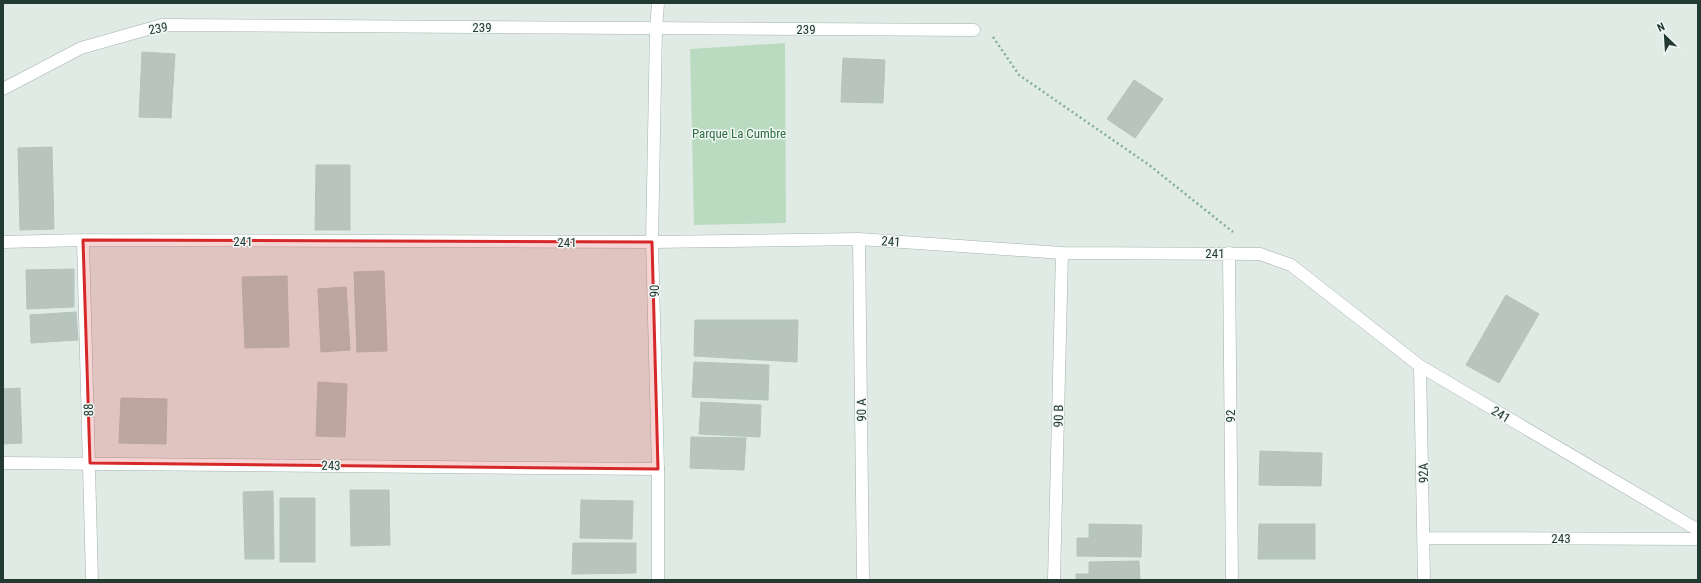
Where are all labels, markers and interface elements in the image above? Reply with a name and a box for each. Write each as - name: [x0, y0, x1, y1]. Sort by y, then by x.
- north arrow: [1645, 16, 1685, 56]
- street label: 239: [147, 19, 169, 38]
- street label: 239: [472, 20, 492, 35]
- text: N: [1655, 20, 1667, 35]
- street label: 239: [796, 22, 816, 37]
- park label: Parque La Cumbre: [692, 126, 786, 141]
- street label: 241: [881, 233, 901, 250]
- street label: 241: [233, 234, 253, 249]
- street label: 241: [557, 235, 577, 250]
- street label: 241: [1205, 246, 1225, 261]
- street label: 90: [647, 284, 662, 298]
- street label: 90 A: [854, 398, 869, 422]
- street label: 88: [81, 403, 96, 417]
- street label: 241: [1489, 403, 1513, 426]
- street label: 90 B: [1051, 404, 1066, 428]
- street label: 92: [1223, 410, 1238, 422]
- street label: 243: [321, 458, 341, 473]
- street label: 92A: [1416, 462, 1431, 483]
- street label: 243: [1551, 531, 1571, 546]

